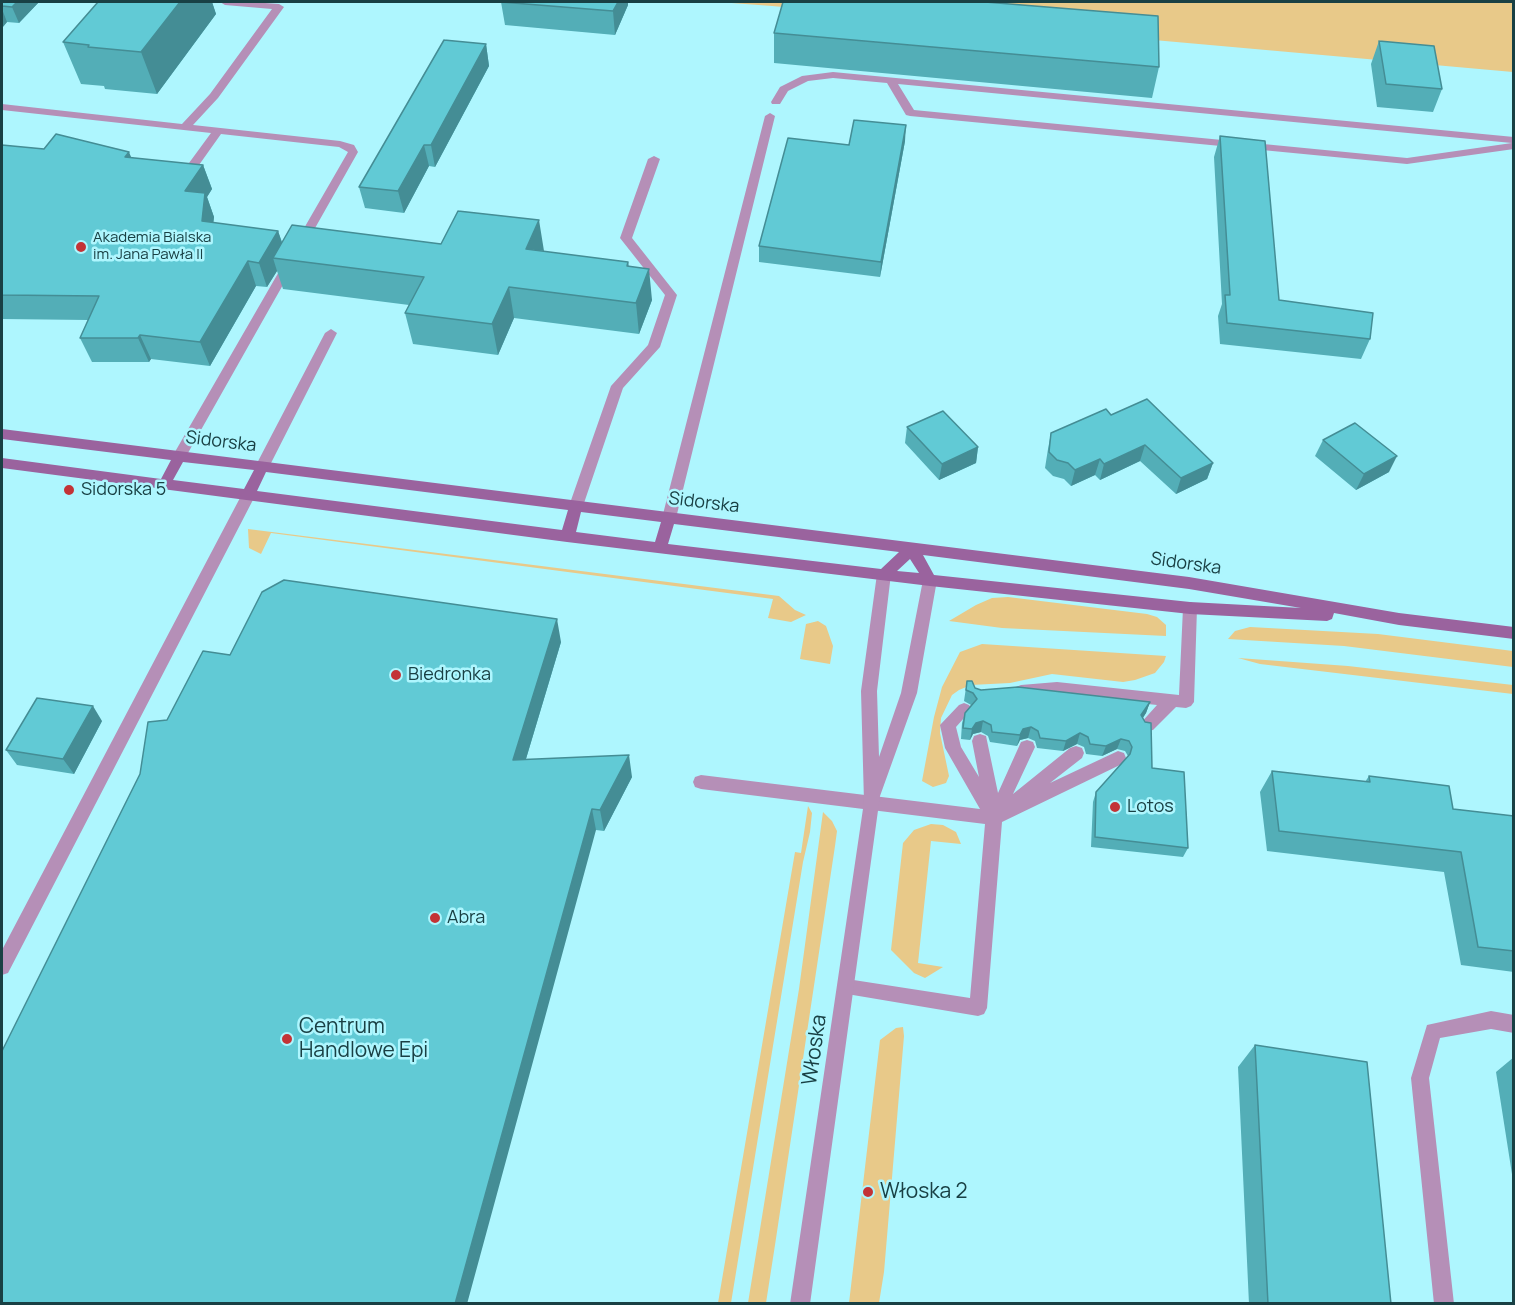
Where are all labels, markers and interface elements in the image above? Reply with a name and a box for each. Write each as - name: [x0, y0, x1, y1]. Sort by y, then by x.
- place label: Akademia Bialska im. Jana Pawła II: [93, 229, 211, 264]
- marker: Akademia Bialska im. Jana Pawła II: [74, 240, 88, 254]
- street label: Sidorska: [184, 427, 258, 457]
- place label: Sidorska 5: [81, 479, 166, 501]
- marker: Sidorska 5: [62, 483, 76, 497]
- street label: Sidorska: [667, 488, 741, 518]
- street label: Sidorska: [1149, 548, 1223, 580]
- place label: Biedronka: [408, 664, 491, 686]
- marker: Biedronka: [389, 668, 403, 682]
- place label: Lotos: [1127, 796, 1174, 818]
- marker: Lotos: [1108, 800, 1122, 814]
- place label: Abra: [447, 907, 485, 929]
- marker: Abra: [428, 911, 442, 925]
- street label: Włoska: [798, 1013, 832, 1087]
- place label: Centrum Handlowe Epi: [299, 1014, 428, 1064]
- marker: Centrum Handlowe Epi: [280, 1032, 294, 1046]
- place label: Włoska 2: [880, 1179, 967, 1205]
- marker: Włoska 2: [861, 1185, 875, 1199]

